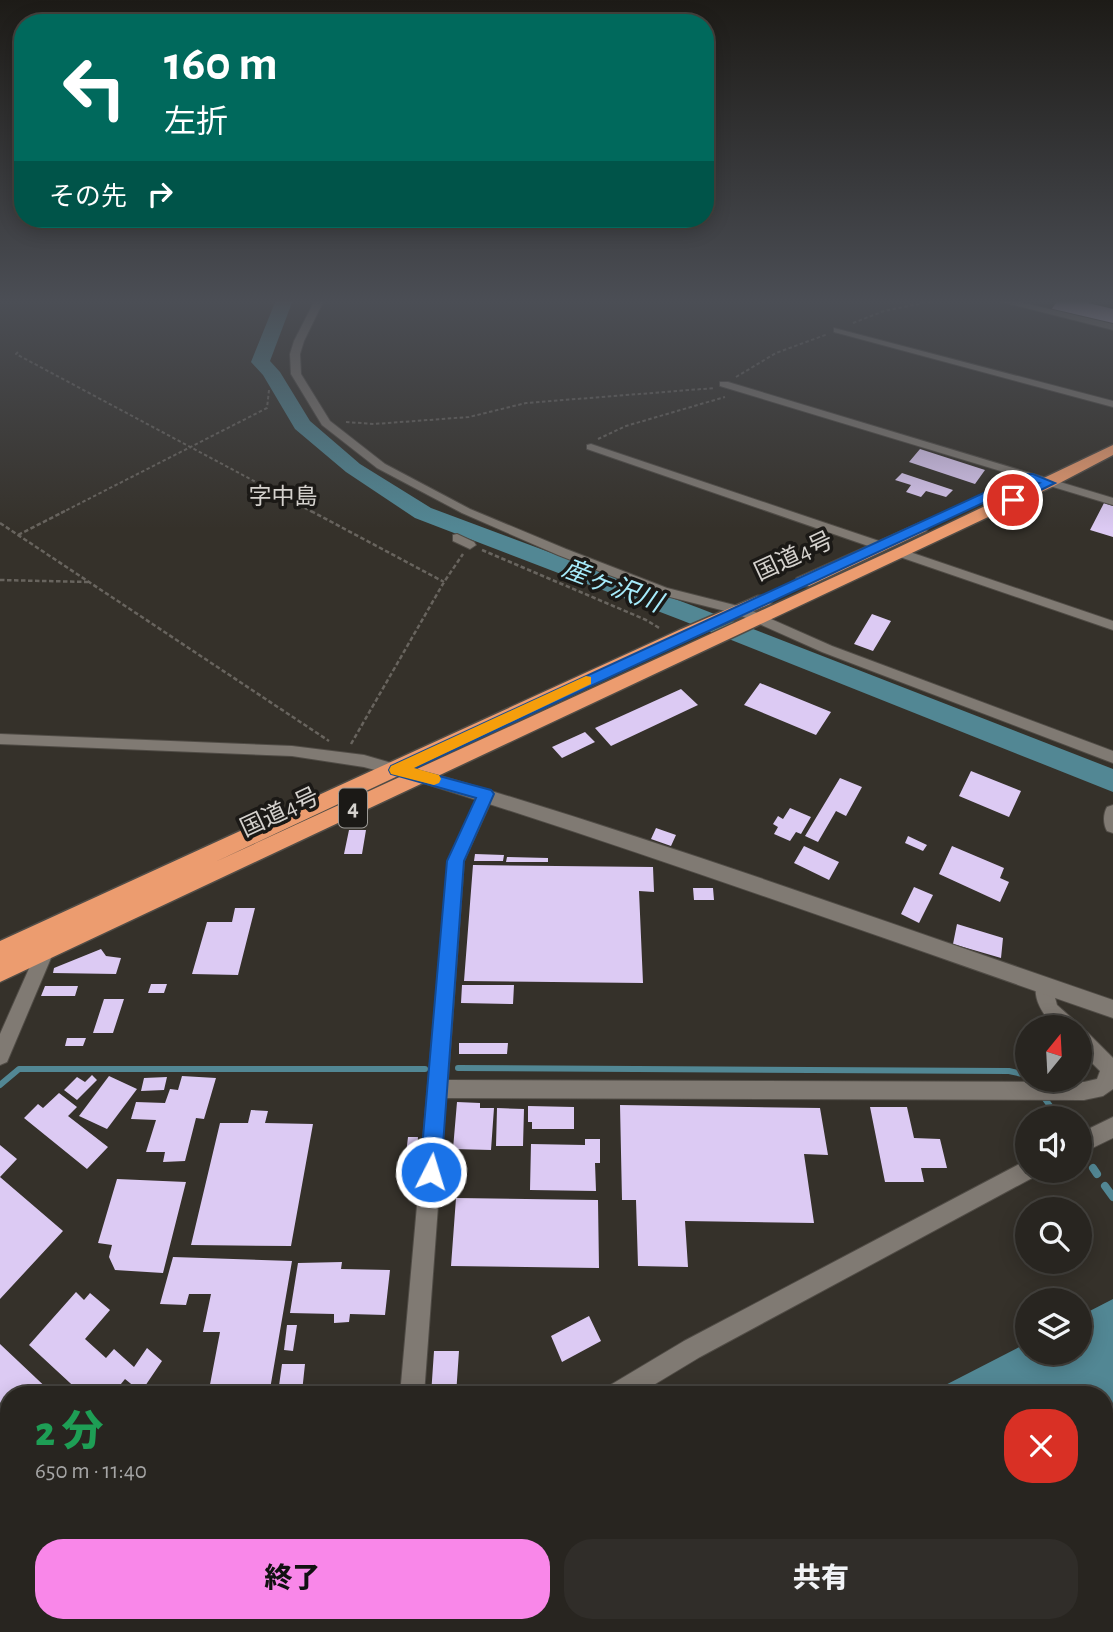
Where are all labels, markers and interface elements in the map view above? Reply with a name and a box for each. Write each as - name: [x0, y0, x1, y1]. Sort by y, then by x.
- text: 160 m: [164, 40, 278, 89]
- icon: left: [49, 42, 140, 133]
- text: 左折: [164, 106, 228, 138]
- icon: right: [141, 175, 179, 213]
- text: その先: [49, 184, 127, 210]
- pin: [983, 470, 1043, 530]
- icon: arrive: [994, 481, 1032, 519]
- district label: 字中島: [249, 484, 318, 509]
- street label: 国道4号: [750, 527, 837, 586]
- water label: 産ヶ沢川: [559, 554, 668, 618]
- street label: 国道4号: [236, 783, 323, 842]
- road number: 4: [339, 788, 367, 828]
- north arrow: [1015, 1015, 1092, 1092]
- map controls: [1015, 1015, 1092, 1365]
- button: sound: [1015, 1106, 1092, 1183]
- position arrow: [394, 1135, 468, 1209]
- button: search: [1015, 1197, 1092, 1274]
- button: layers: [1015, 1288, 1092, 1365]
- button: close: [1004, 1409, 1078, 1483]
- text: 2 分: [35, 1411, 103, 1453]
- text: 650 m · 11:40: [35, 1460, 147, 1483]
- button: 終了: [35, 1539, 550, 1619]
- button: 共有: [564, 1539, 1078, 1619]

